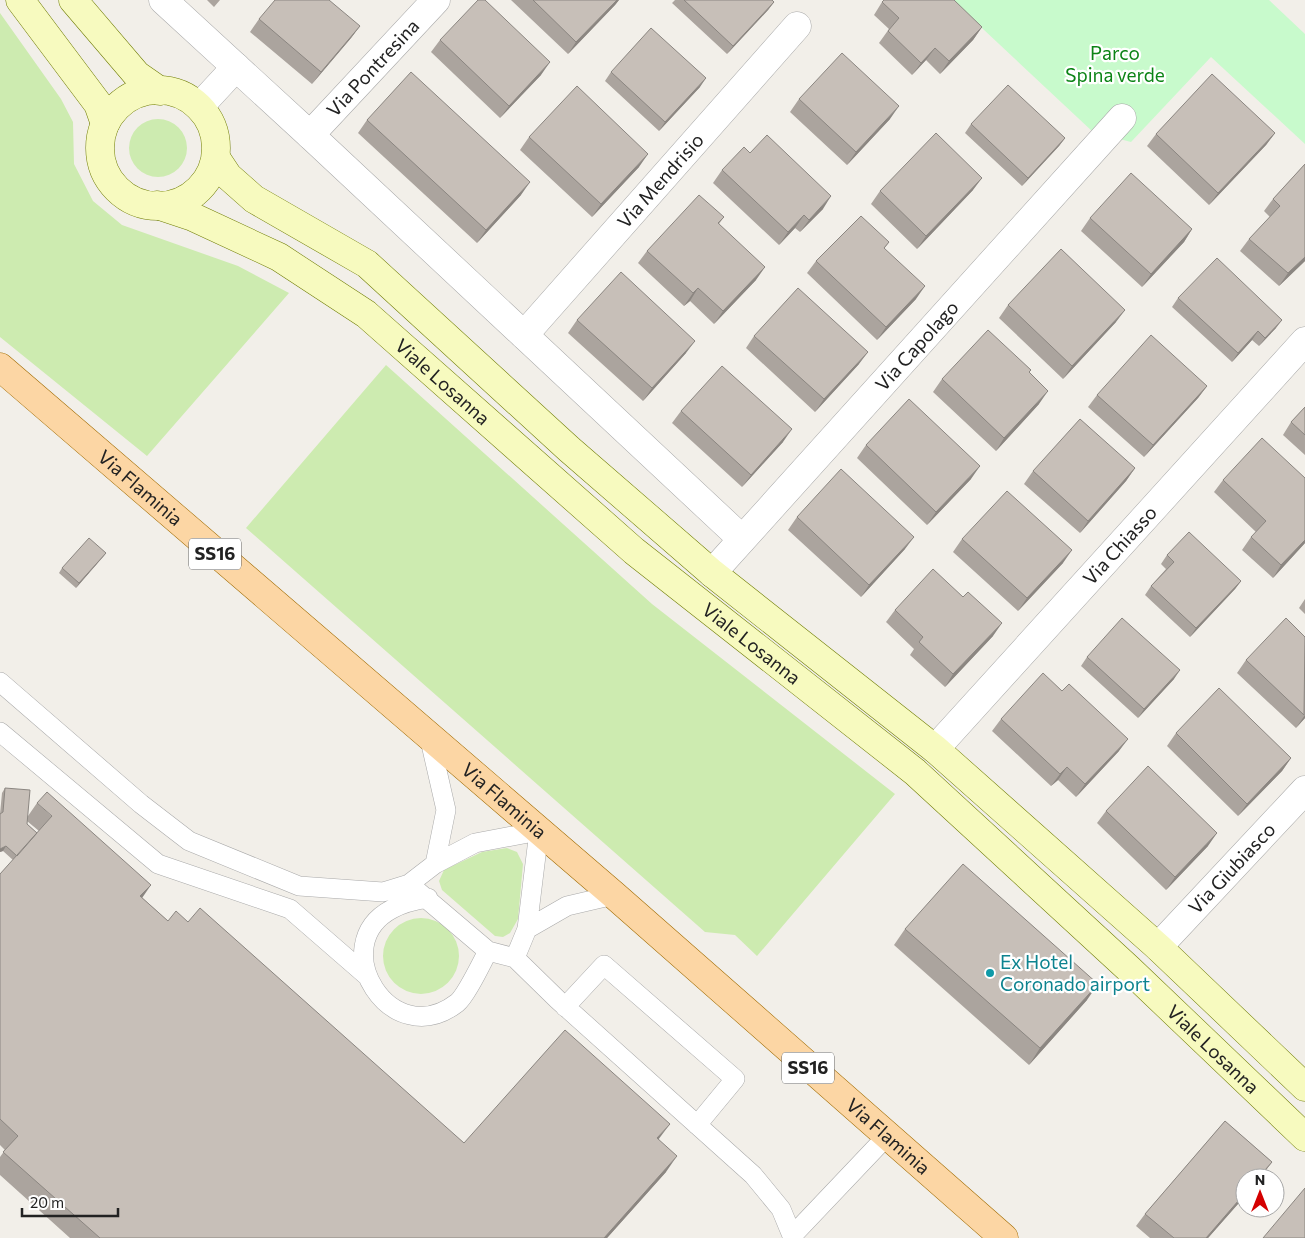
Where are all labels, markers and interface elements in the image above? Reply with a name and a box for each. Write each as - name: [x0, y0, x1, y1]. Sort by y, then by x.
- street label: Via Pontresina: [321, 14, 423, 121]
- park label: Parco Spina verde: [1065, 41, 1165, 86]
- street label: Via Mendrisio: [612, 128, 708, 232]
- street label: Via Capolago: [870, 296, 963, 395]
- street label: Viale Losanna: [391, 333, 495, 429]
- street label: Via Flaminia: [94, 444, 188, 530]
- street label: Via Chiasso: [1078, 501, 1161, 589]
- road number: SS16: [189, 538, 241, 570]
- street label: Viale Losanna: [698, 597, 806, 689]
- street label: Via Flaminia: [457, 757, 552, 843]
- street label: Via Giubiasco: [1183, 817, 1280, 918]
- place label: Ex Hotel Coronado airport: [1000, 950, 1150, 995]
- marker: Ex Hotel Coronado airport: [984, 967, 996, 979]
- street label: Viale Losanna: [1162, 999, 1264, 1098]
- road number: SS16: [782, 1052, 834, 1084]
- street label: Via Flaminia: [842, 1093, 935, 1179]
- north arrow: [1235, 1168, 1285, 1218]
- text: N: [1255, 1171, 1265, 1188]
- scale bar: [22, 1186, 119, 1218]
- text: 20 m: [30, 1193, 64, 1211]

